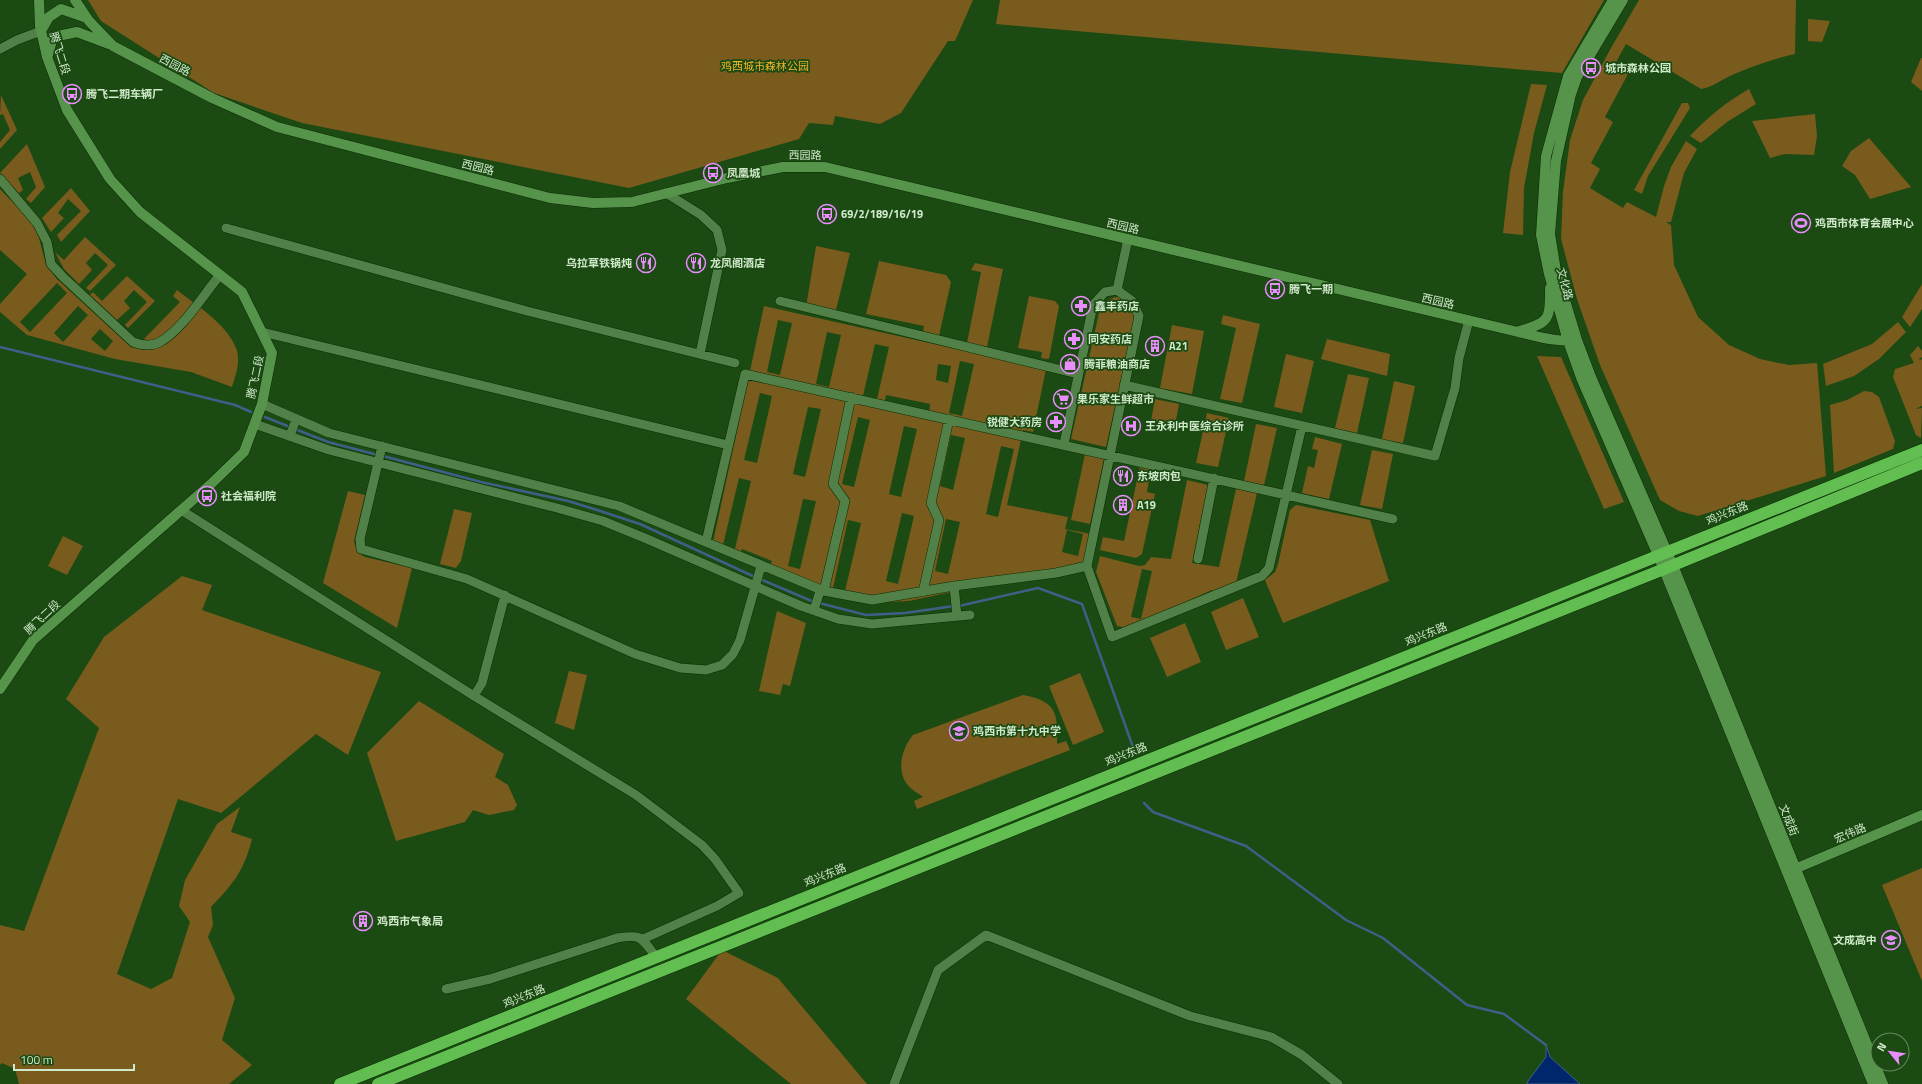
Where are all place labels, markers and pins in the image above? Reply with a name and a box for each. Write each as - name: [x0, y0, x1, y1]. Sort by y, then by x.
- bus stop icon: 城市森林公园: [1580, 57, 1602, 79]
- place label: 城市森林公园: [1605, 60, 1671, 76]
- bus stop icon: 腾飞二期车辆厂: [61, 83, 83, 105]
- place label: 腾飞二期车辆厂: [86, 86, 163, 102]
- bus stop icon: 凤凰城: [702, 162, 724, 184]
- place label: 凤凰城: [727, 165, 761, 181]
- bus stop icon: 69/2/189/16/19: [816, 203, 838, 225]
- place label: 69/2/189/16/19: [841, 206, 923, 222]
- sports icon: 鸡西市体育会展中心: [1790, 212, 1812, 234]
- place label: 鸡西市体育会展中心: [1815, 215, 1914, 231]
- restaurant icon: 乌拉草铁锅炖: [635, 252, 657, 274]
- restaurant icon: 龙凤阁酒店: [685, 252, 707, 274]
- place label: 乌拉草铁锅炖: [566, 255, 632, 271]
- place label: 龙凤阁酒店: [710, 255, 765, 271]
- bus stop icon: 腾飞一期: [1264, 278, 1286, 300]
- place label: 腾飞一期: [1289, 281, 1333, 297]
- pharmacy icon: 鑫丰药店: [1070, 295, 1092, 317]
- place label: 鑫丰药店: [1095, 298, 1139, 314]
- pharmacy icon: 同安药店: [1063, 328, 1085, 350]
- place label: 同安药店: [1088, 331, 1132, 347]
- building icon: A21: [1144, 335, 1166, 357]
- place label: A21: [1169, 338, 1188, 354]
- shop icon: 腾菲粮油商店: [1059, 353, 1081, 375]
- place label: 腾菲粮油商店: [1084, 356, 1150, 372]
- supermarket icon: 果乐家生鲜超市: [1052, 388, 1074, 410]
- place label: 果乐家生鲜超市: [1077, 391, 1154, 407]
- pharmacy icon: 锐健大药房: [1045, 411, 1067, 433]
- place label: 锐健大药房: [987, 414, 1042, 430]
- hospital icon: 王永利中医综合诊所: [1120, 415, 1142, 437]
- place label: 王永利中医综合诊所: [1145, 418, 1244, 434]
- restaurant icon: 东坡肉包: [1112, 465, 1134, 487]
- place label: 东坡肉包: [1137, 468, 1181, 484]
- bus stop icon: 社会福利院: [196, 485, 218, 507]
- place label: 社会福利院: [221, 488, 276, 504]
- building icon: A19: [1112, 494, 1134, 516]
- place label: A19: [1137, 497, 1156, 513]
- school or university icon: 鸡西市第十九中学: [948, 720, 970, 742]
- place label: 鸡西市第十九中学: [973, 723, 1061, 739]
- building icon: 鸡西市气象局: [352, 910, 374, 932]
- place label: 鸡西市气象局: [377, 913, 443, 929]
- school or university icon: 文成高中: [1880, 929, 1902, 951]
- place label: 文成高中: [1833, 932, 1877, 948]

